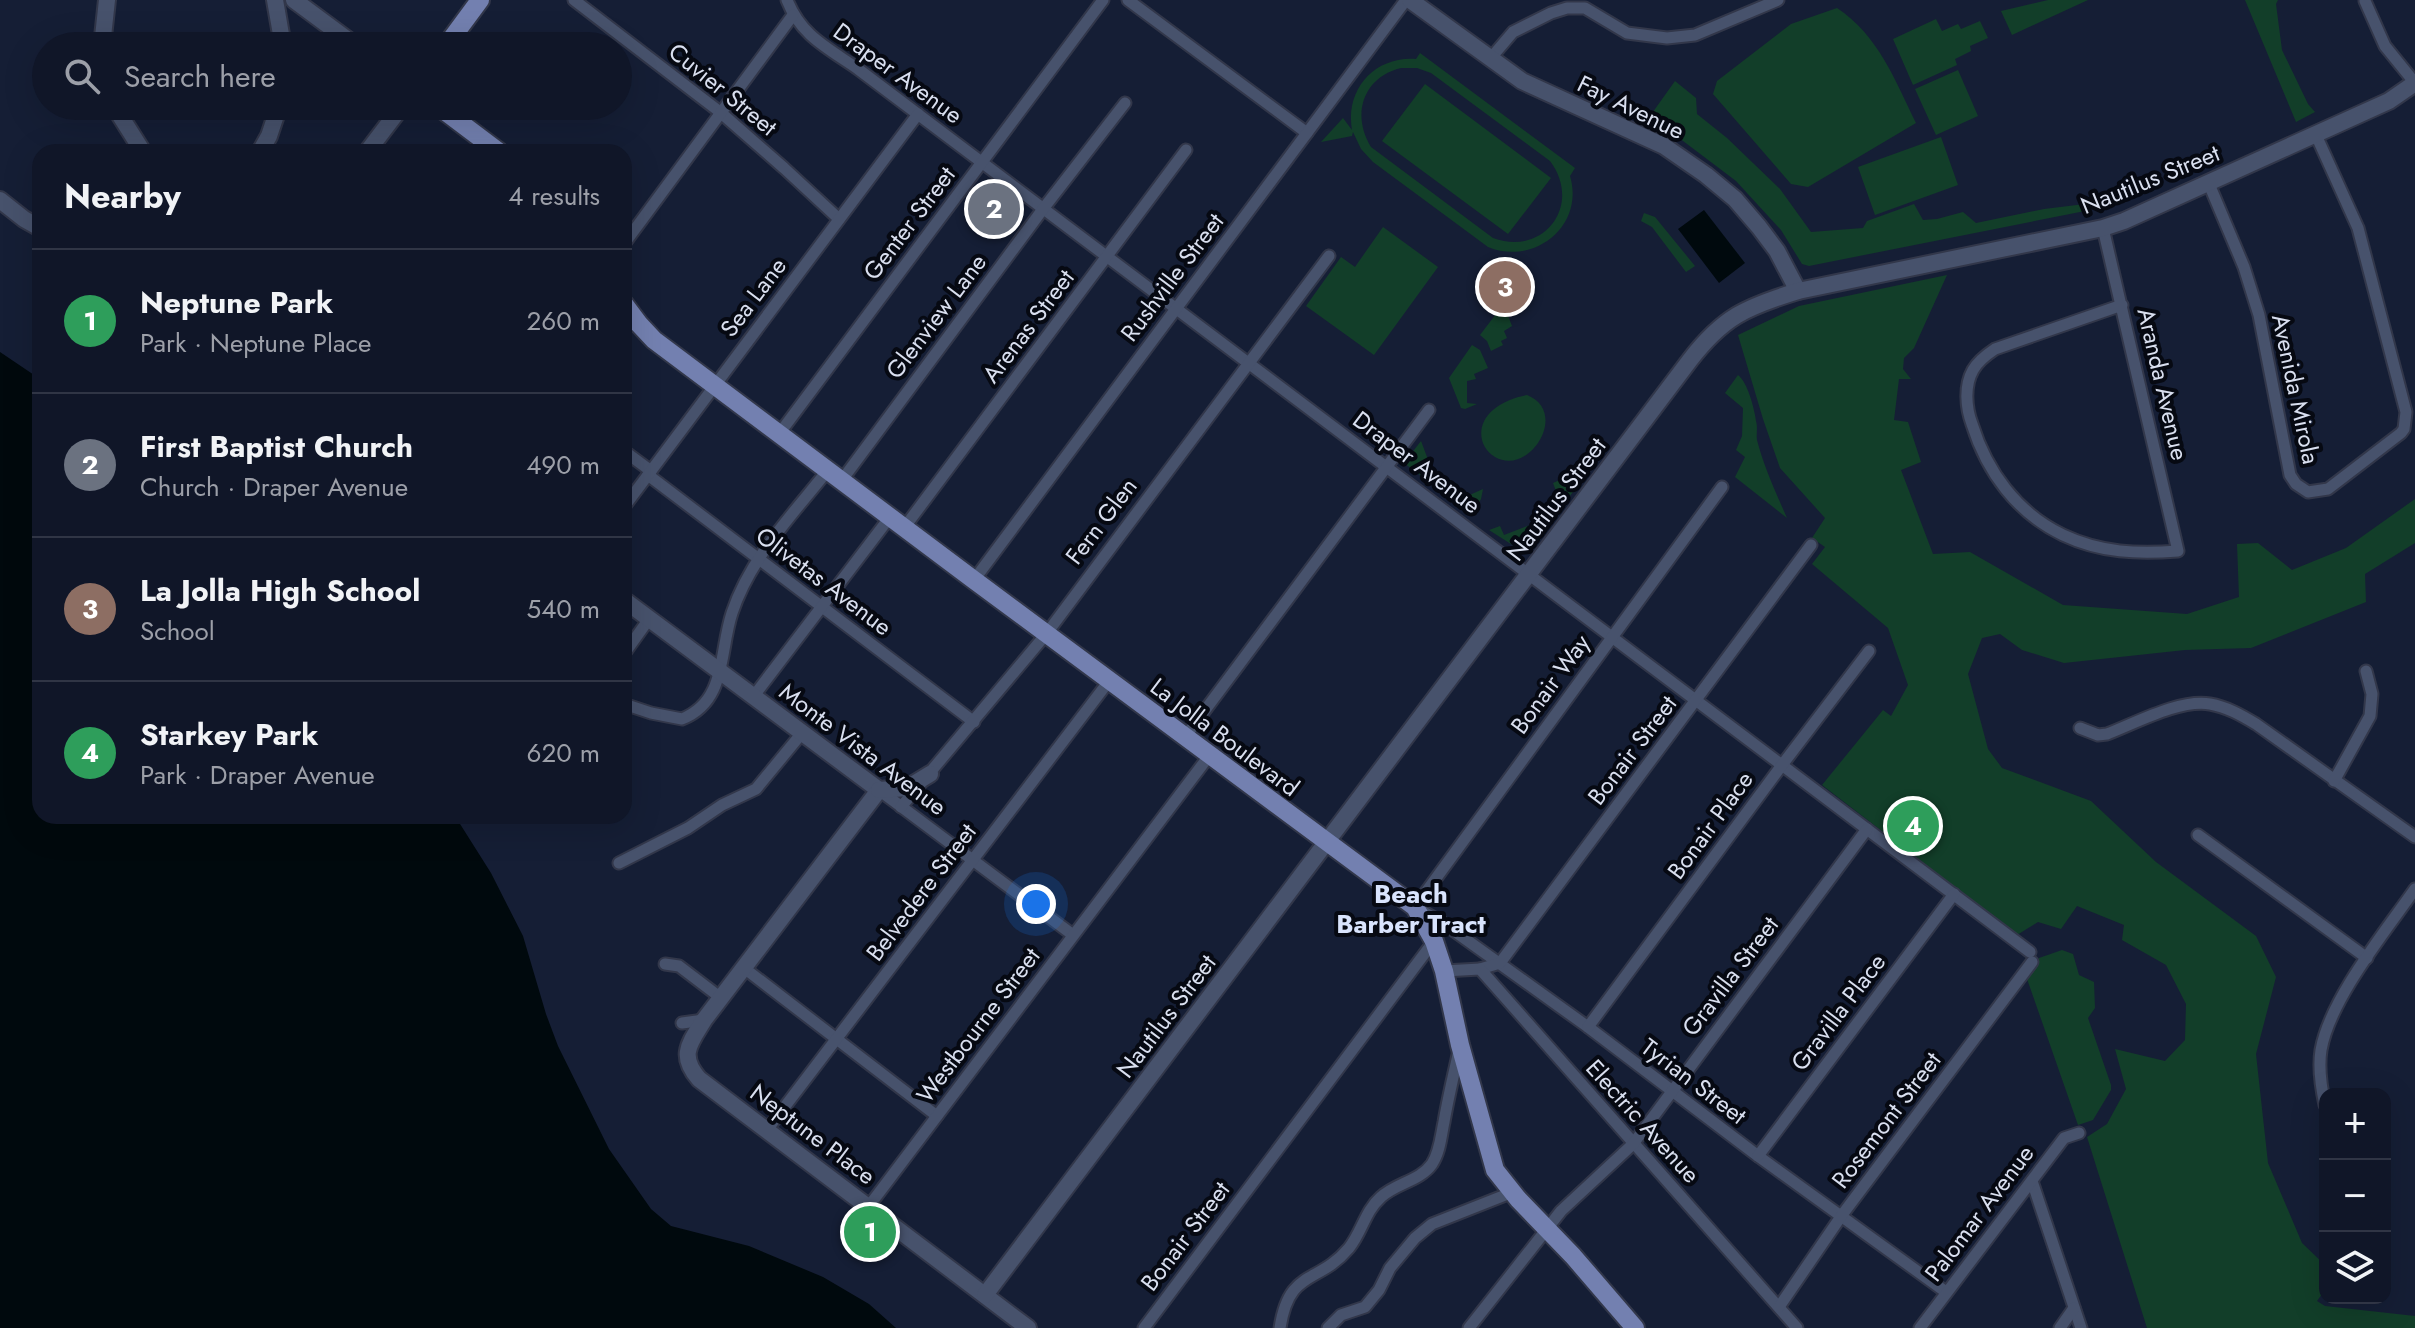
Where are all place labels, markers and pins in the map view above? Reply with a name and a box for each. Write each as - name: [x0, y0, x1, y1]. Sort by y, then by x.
- pin: 2: [968, 179, 1020, 239]
- pin: 3: [1479, 257, 1531, 317]
- pin: 4: [1887, 796, 1939, 856]
- pin: 1: [844, 1202, 896, 1262]

